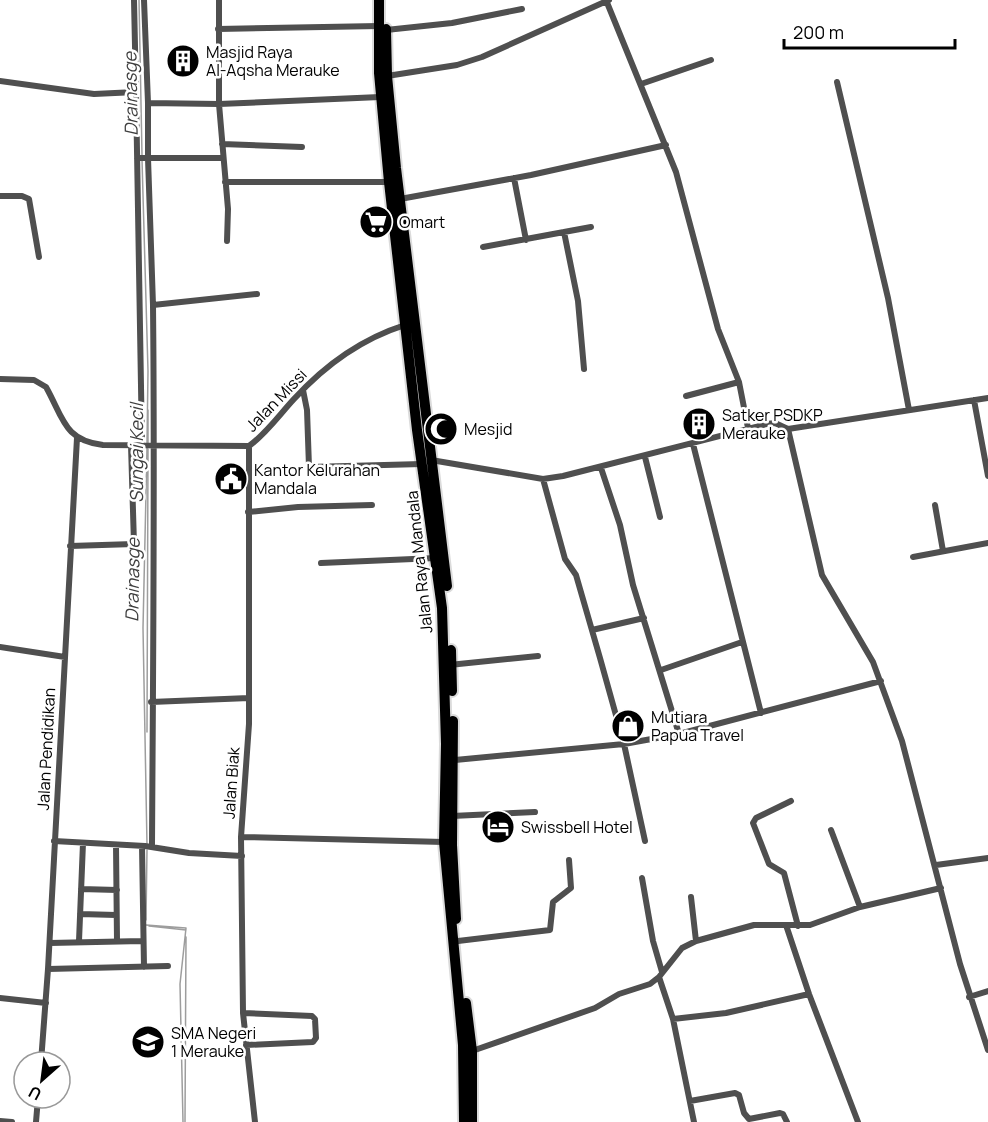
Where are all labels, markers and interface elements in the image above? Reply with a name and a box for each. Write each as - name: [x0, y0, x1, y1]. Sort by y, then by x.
- scale bar: [784, 12, 955, 50]
- text: 200 m: [793, 20, 844, 44]
- place label: Masjid Raya Al-Aqsha Merauke: [206, 41, 340, 81]
- building icon: Masjid Raya Al-Aqsha Merauke: [165, 43, 201, 79]
- water label: Drainasge: [117, 50, 143, 136]
- supermarket icon: Omart: [358, 204, 394, 240]
- place label: Omart: [399, 211, 445, 233]
- street label: Jalan Missi: [241, 364, 311, 436]
- water label: Sungai Kecil: [124, 400, 148, 503]
- place label: Satker PSDKP Merauke: [722, 404, 823, 444]
- building icon: Satker PSDKP Merauke: [681, 406, 717, 442]
- mosque icon: Mesjid: [423, 411, 459, 447]
- place label: Mesjid: [464, 418, 512, 440]
- place label: Kantor Kelurahan Mandala: [254, 459, 380, 499]
- public building icon: Kantor Kelurahan Mandala: [213, 461, 249, 497]
- street label: Jalan Raya Mandala: [401, 490, 437, 634]
- water label: Drainasge: [119, 536, 145, 622]
- street label: Jalan Pendidikan: [32, 687, 60, 811]
- place label: Mutiara Papua Travel: [651, 706, 744, 746]
- shop icon: Mutiara Papua Travel: [610, 708, 646, 744]
- street label: Jalan Biak: [218, 745, 245, 820]
- hotel icon: Swissbell Hotel: [480, 809, 516, 845]
- place label: Swissbell Hotel: [521, 816, 633, 838]
- place label: SMA Negeri 1 Merauke: [171, 1022, 256, 1062]
- school or university icon: SMA Negeri 1 Merauke: [130, 1024, 166, 1060]
- north arrow: [12, 1050, 72, 1110]
- text: U: [25, 1081, 45, 1106]

